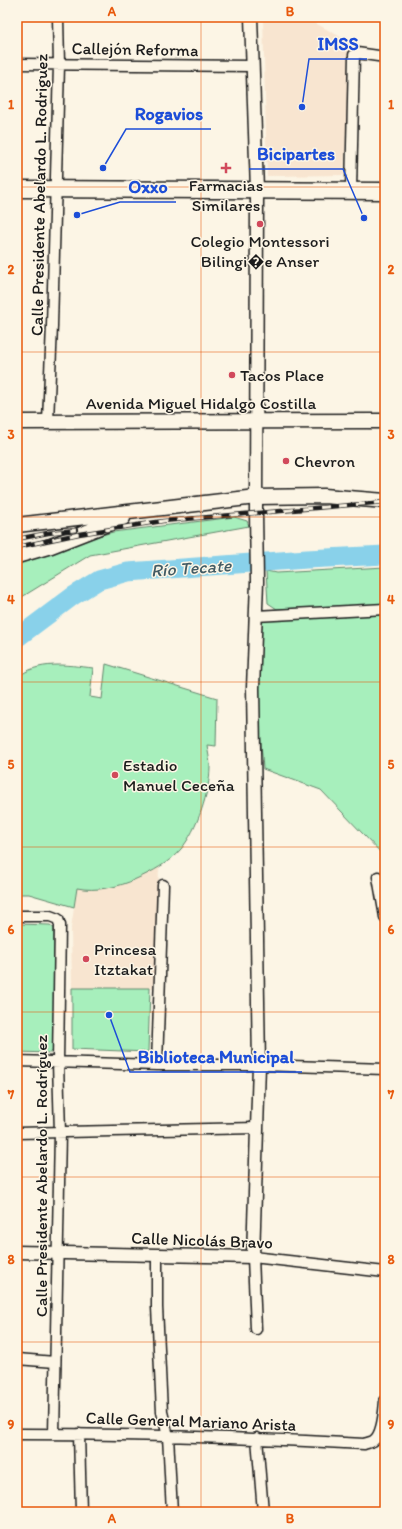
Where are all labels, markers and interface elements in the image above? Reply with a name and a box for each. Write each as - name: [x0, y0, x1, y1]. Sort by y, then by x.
- text: A: [107, 4, 117, 19]
- text: B: [286, 4, 295, 19]
- callout: IMSS: [309, 29, 367, 59]
- text: IMSS: [317, 33, 359, 55]
- street label: Callejón Reforma: [71, 38, 199, 60]
- street label: Calle Presidente Abelardo L. Rodriguez: [27, 54, 51, 336]
- text: 1: [8, 97, 14, 112]
- text: 1: [388, 97, 394, 112]
- callout: Rogavios: [126, 99, 211, 129]
- text: Rogavios: [135, 103, 203, 125]
- callout: Bicipartes: [249, 139, 343, 169]
- text: Bicipartes: [257, 143, 335, 165]
- marker: Farmacias Similares: [221, 163, 231, 173]
- callout: Oxxo: [120, 172, 176, 202]
- place label: Farmacias Similares: [189, 175, 263, 215]
- text: Oxxo: [128, 176, 168, 198]
- marker: Colegio Montessori Bilingi�e Anser: [255, 219, 265, 229]
- place label: Colegio Montessori Bilingi�e Anser: [190, 231, 330, 271]
- text: 2: [8, 262, 15, 277]
- text: 2: [388, 262, 395, 277]
- place label: Tacos Place: [240, 365, 324, 385]
- marker: Tacos Place: [227, 370, 237, 380]
- street label: Avenida Miguel Hidalgo Costilla: [86, 393, 316, 413]
- text: 3: [7, 427, 15, 442]
- text: 3: [387, 427, 395, 442]
- place label: Chevron: [294, 451, 355, 471]
- marker: Chevron: [281, 456, 291, 466]
- water label: Río Tecate: [150, 554, 233, 582]
- text: 4: [7, 592, 15, 607]
- text: 4: [387, 592, 395, 607]
- place label: Estadio Manuel Ceceña: [123, 755, 235, 795]
- text: 5: [8, 757, 15, 772]
- text: 5: [388, 757, 395, 772]
- marker: Estadio Manuel Ceceña: [110, 770, 120, 780]
- text: 6: [8, 922, 15, 937]
- text: 6: [388, 922, 395, 937]
- place label: Princesa Itztakat: [94, 939, 156, 979]
- marker: Princesa Itztakat: [81, 954, 91, 964]
- street label: Calle Presidente Abelardo L. Rodríguez: [31, 1035, 51, 1317]
- callout: Biblioteca Municipal: [130, 1042, 302, 1072]
- text: Biblioteca Municipal: [138, 1046, 295, 1068]
- text: 7: [7, 1087, 15, 1102]
- text: 7: [387, 1087, 395, 1102]
- street label: Calle Nicolás Bravo: [131, 1228, 273, 1252]
- text: 8: [7, 1252, 15, 1267]
- text: 8: [387, 1252, 395, 1267]
- street label: Calle General Mariano Arista: [85, 1407, 297, 1435]
- text: 9: [8, 1417, 15, 1432]
- text: 9: [388, 1417, 395, 1432]
- text: A: [107, 1511, 117, 1526]
- text: B: [286, 1511, 295, 1526]

